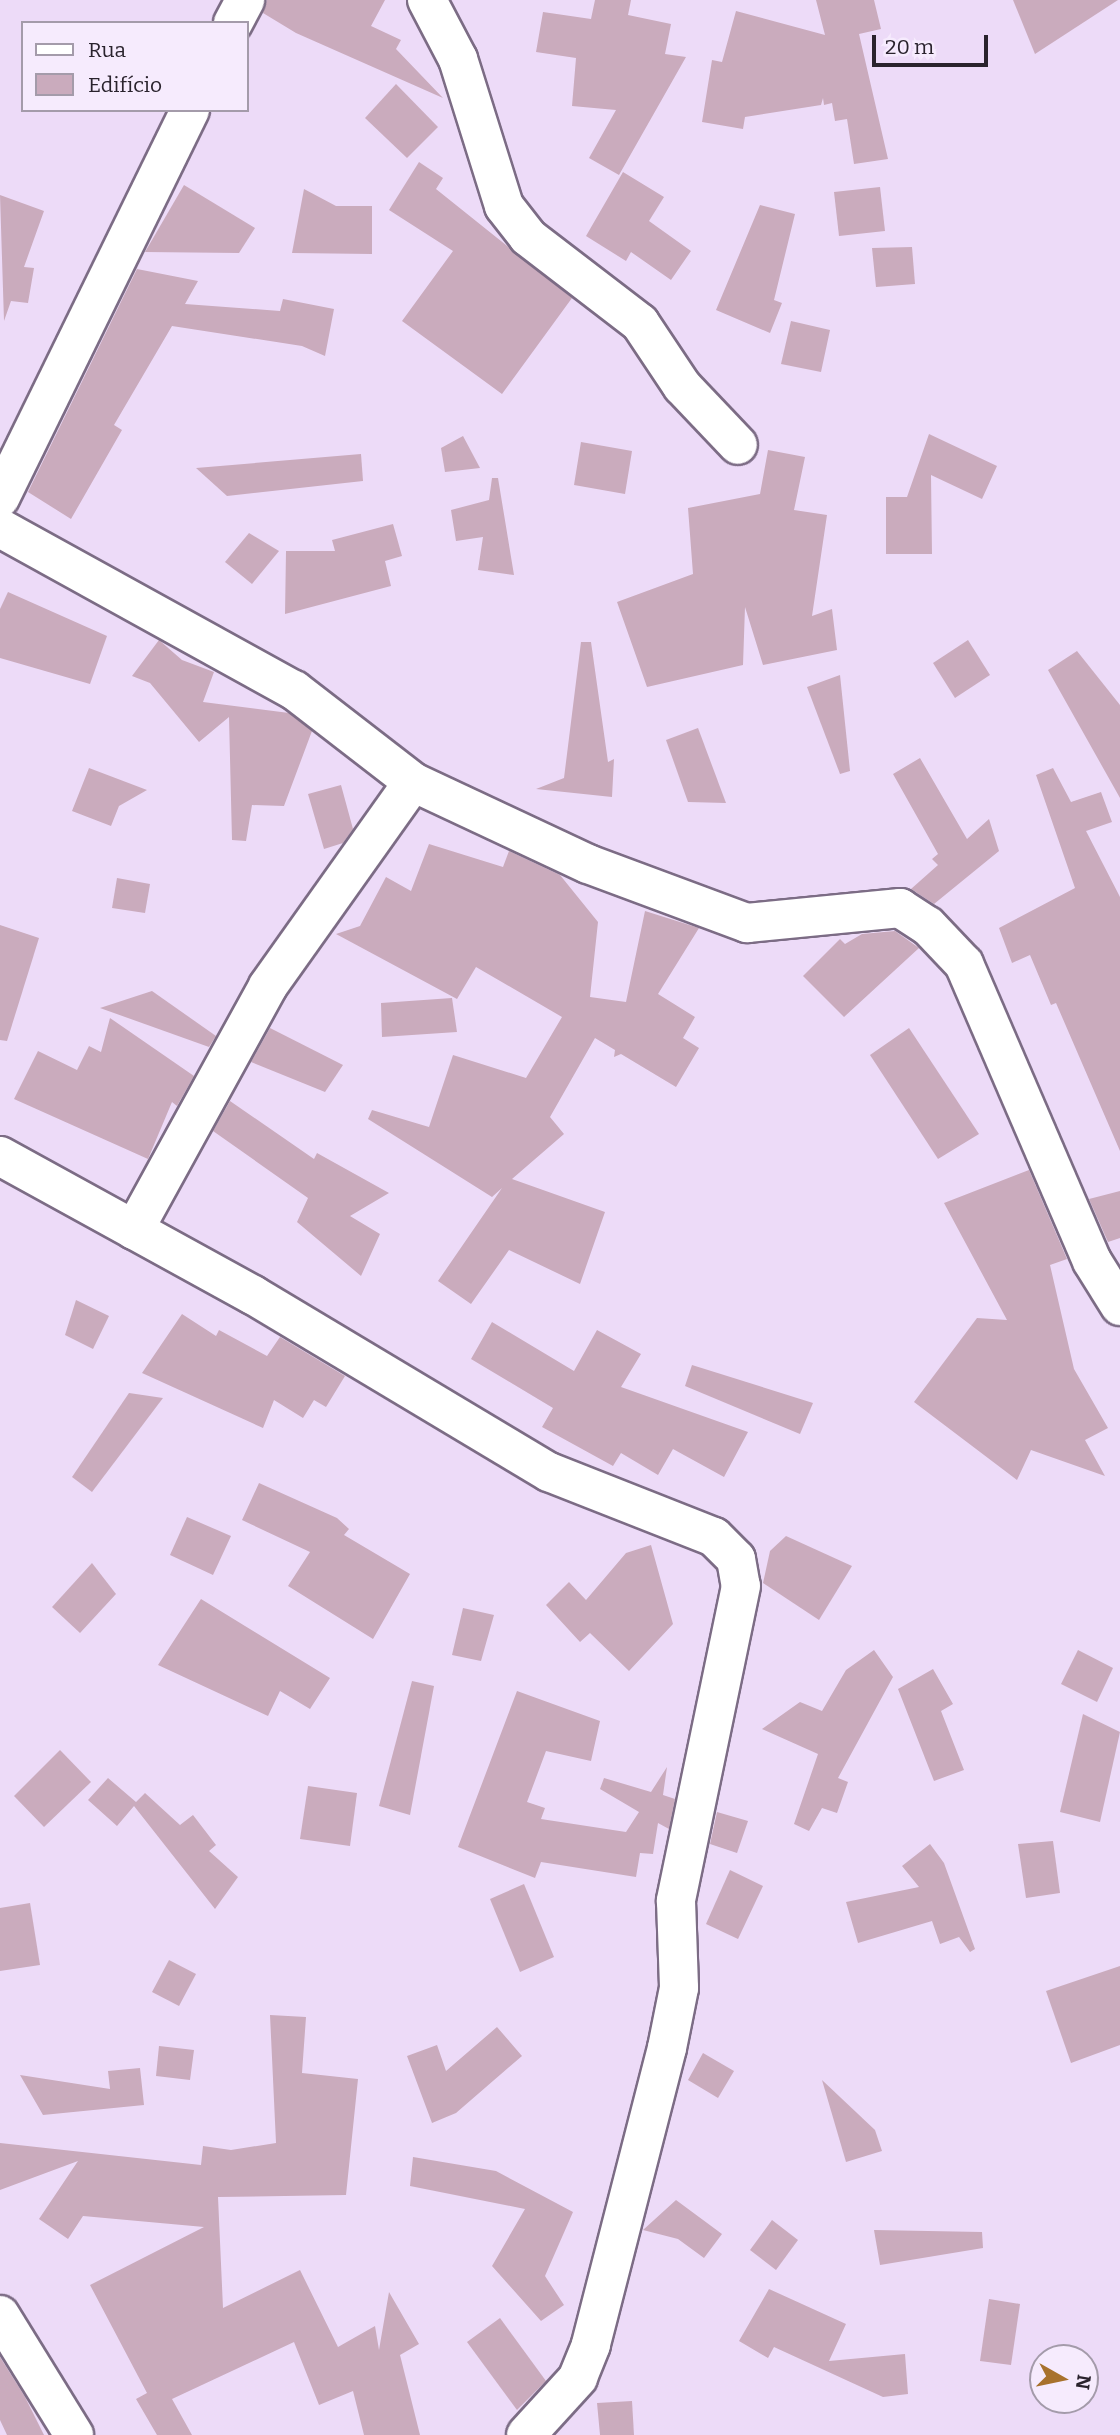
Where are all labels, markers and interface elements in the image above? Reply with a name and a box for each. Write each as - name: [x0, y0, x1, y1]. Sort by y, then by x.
- legend: [21, 21, 248, 112]
- scale bar: [875, 21, 990, 65]
- text: 20 m: [885, 34, 934, 60]
- text: Rua: [88, 37, 126, 63]
- text: Edifício: [88, 72, 162, 98]
- north arrow: [1029, 2344, 1099, 2414]
- text: N: [1071, 2373, 1096, 2391]

